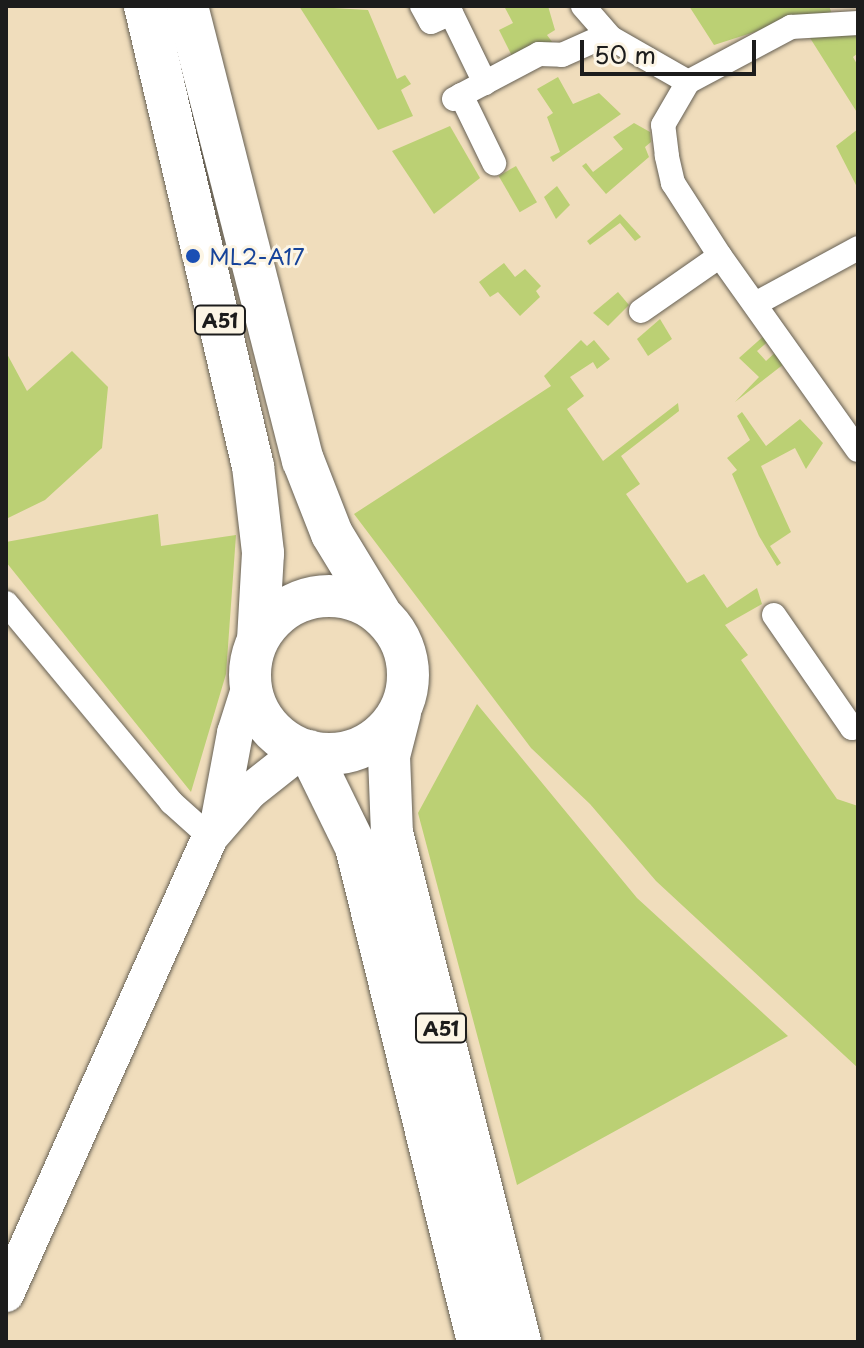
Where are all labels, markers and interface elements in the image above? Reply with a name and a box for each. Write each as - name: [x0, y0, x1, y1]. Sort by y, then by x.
- scale bar: [584, 24, 760, 74]
- text: 50 m: [594, 36, 656, 72]
- place label: ML2-A17: [209, 243, 305, 269]
- marker: ML2-A17: [184, 247, 202, 265]
- road number: A51: [192, 304, 248, 336]
- road number: A51: [413, 1012, 469, 1044]

